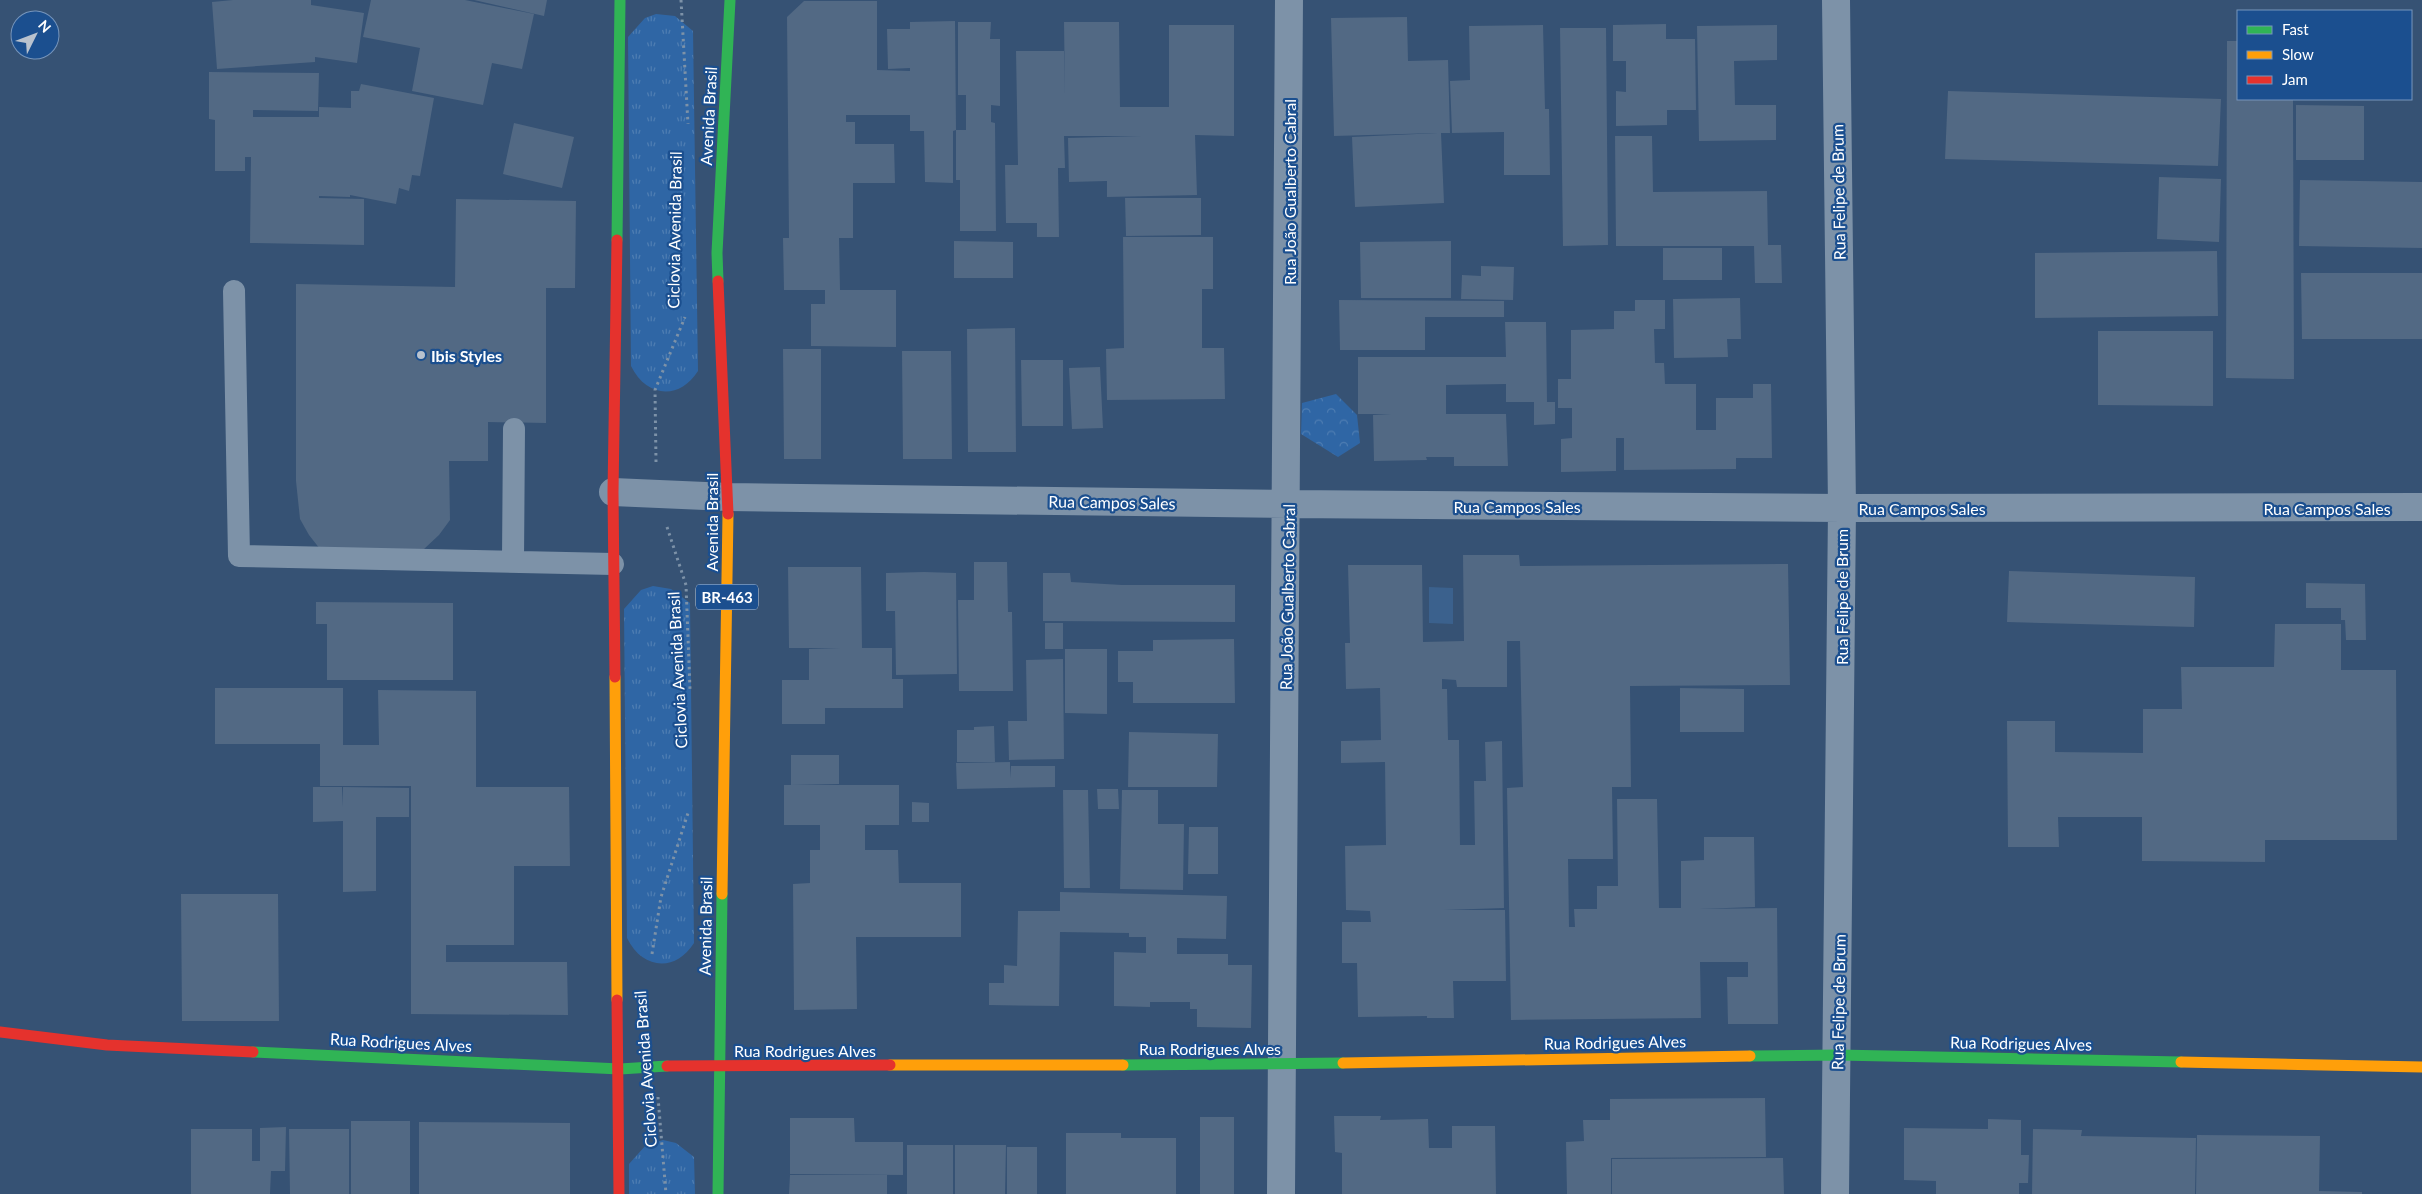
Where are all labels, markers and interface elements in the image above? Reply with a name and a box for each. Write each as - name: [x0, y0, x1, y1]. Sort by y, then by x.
- north arrow: [10, 10, 60, 60]
- legend: [2237, 10, 2412, 100]
- text: N: [35, 16, 55, 36]
- text: Fast: [2282, 20, 2309, 38]
- text: Slow: [2282, 45, 2314, 63]
- street label: Avenida Brasil: [696, 66, 720, 166]
- text: Jam: [2282, 70, 2308, 88]
- street label: Rua João Gualberto Cabral: [1280, 99, 1299, 285]
- street label: Rua Felipe de Brum: [1827, 124, 1849, 260]
- street label: Ciclovia Avenida Brasil: [663, 151, 685, 309]
- place label: Ibis Styles: [431, 346, 502, 365]
- marker: Ibis Styles: [415, 349, 427, 361]
- street label: Avenida Brasil: [702, 473, 721, 571]
- street label: Rua Campos Sales: [1048, 491, 1176, 513]
- street label: Rua Campos Sales: [1453, 497, 1581, 516]
- street label: Rua Campos Sales: [1858, 499, 1986, 518]
- street label: Rua Campos Sales: [2263, 499, 2391, 518]
- street label: Rua João Gualberto Cabral: [1276, 504, 1298, 690]
- street label: Rua Felipe de Brum: [1832, 529, 1851, 665]
- road number: BR-463: [696, 584, 758, 610]
- street label: Ciclovia Avenida Brasil: [663, 591, 691, 749]
- street label: Avenida Brasil: [695, 876, 715, 976]
- street label: Rua Felipe de Brum: [1827, 934, 1849, 1070]
- street label: Ciclovia Avenida Brasil: [630, 990, 660, 1148]
- street label: Rua Rodrigues Alves: [330, 1029, 472, 1055]
- street label: Rua Rodrigues Alves: [1544, 1031, 1686, 1053]
- street label: Rua Rodrigues Alves: [1950, 1032, 2092, 1054]
- street label: Rua Rodrigues Alves: [1139, 1039, 1281, 1058]
- street label: Rua Rodrigues Alves: [734, 1041, 876, 1060]

